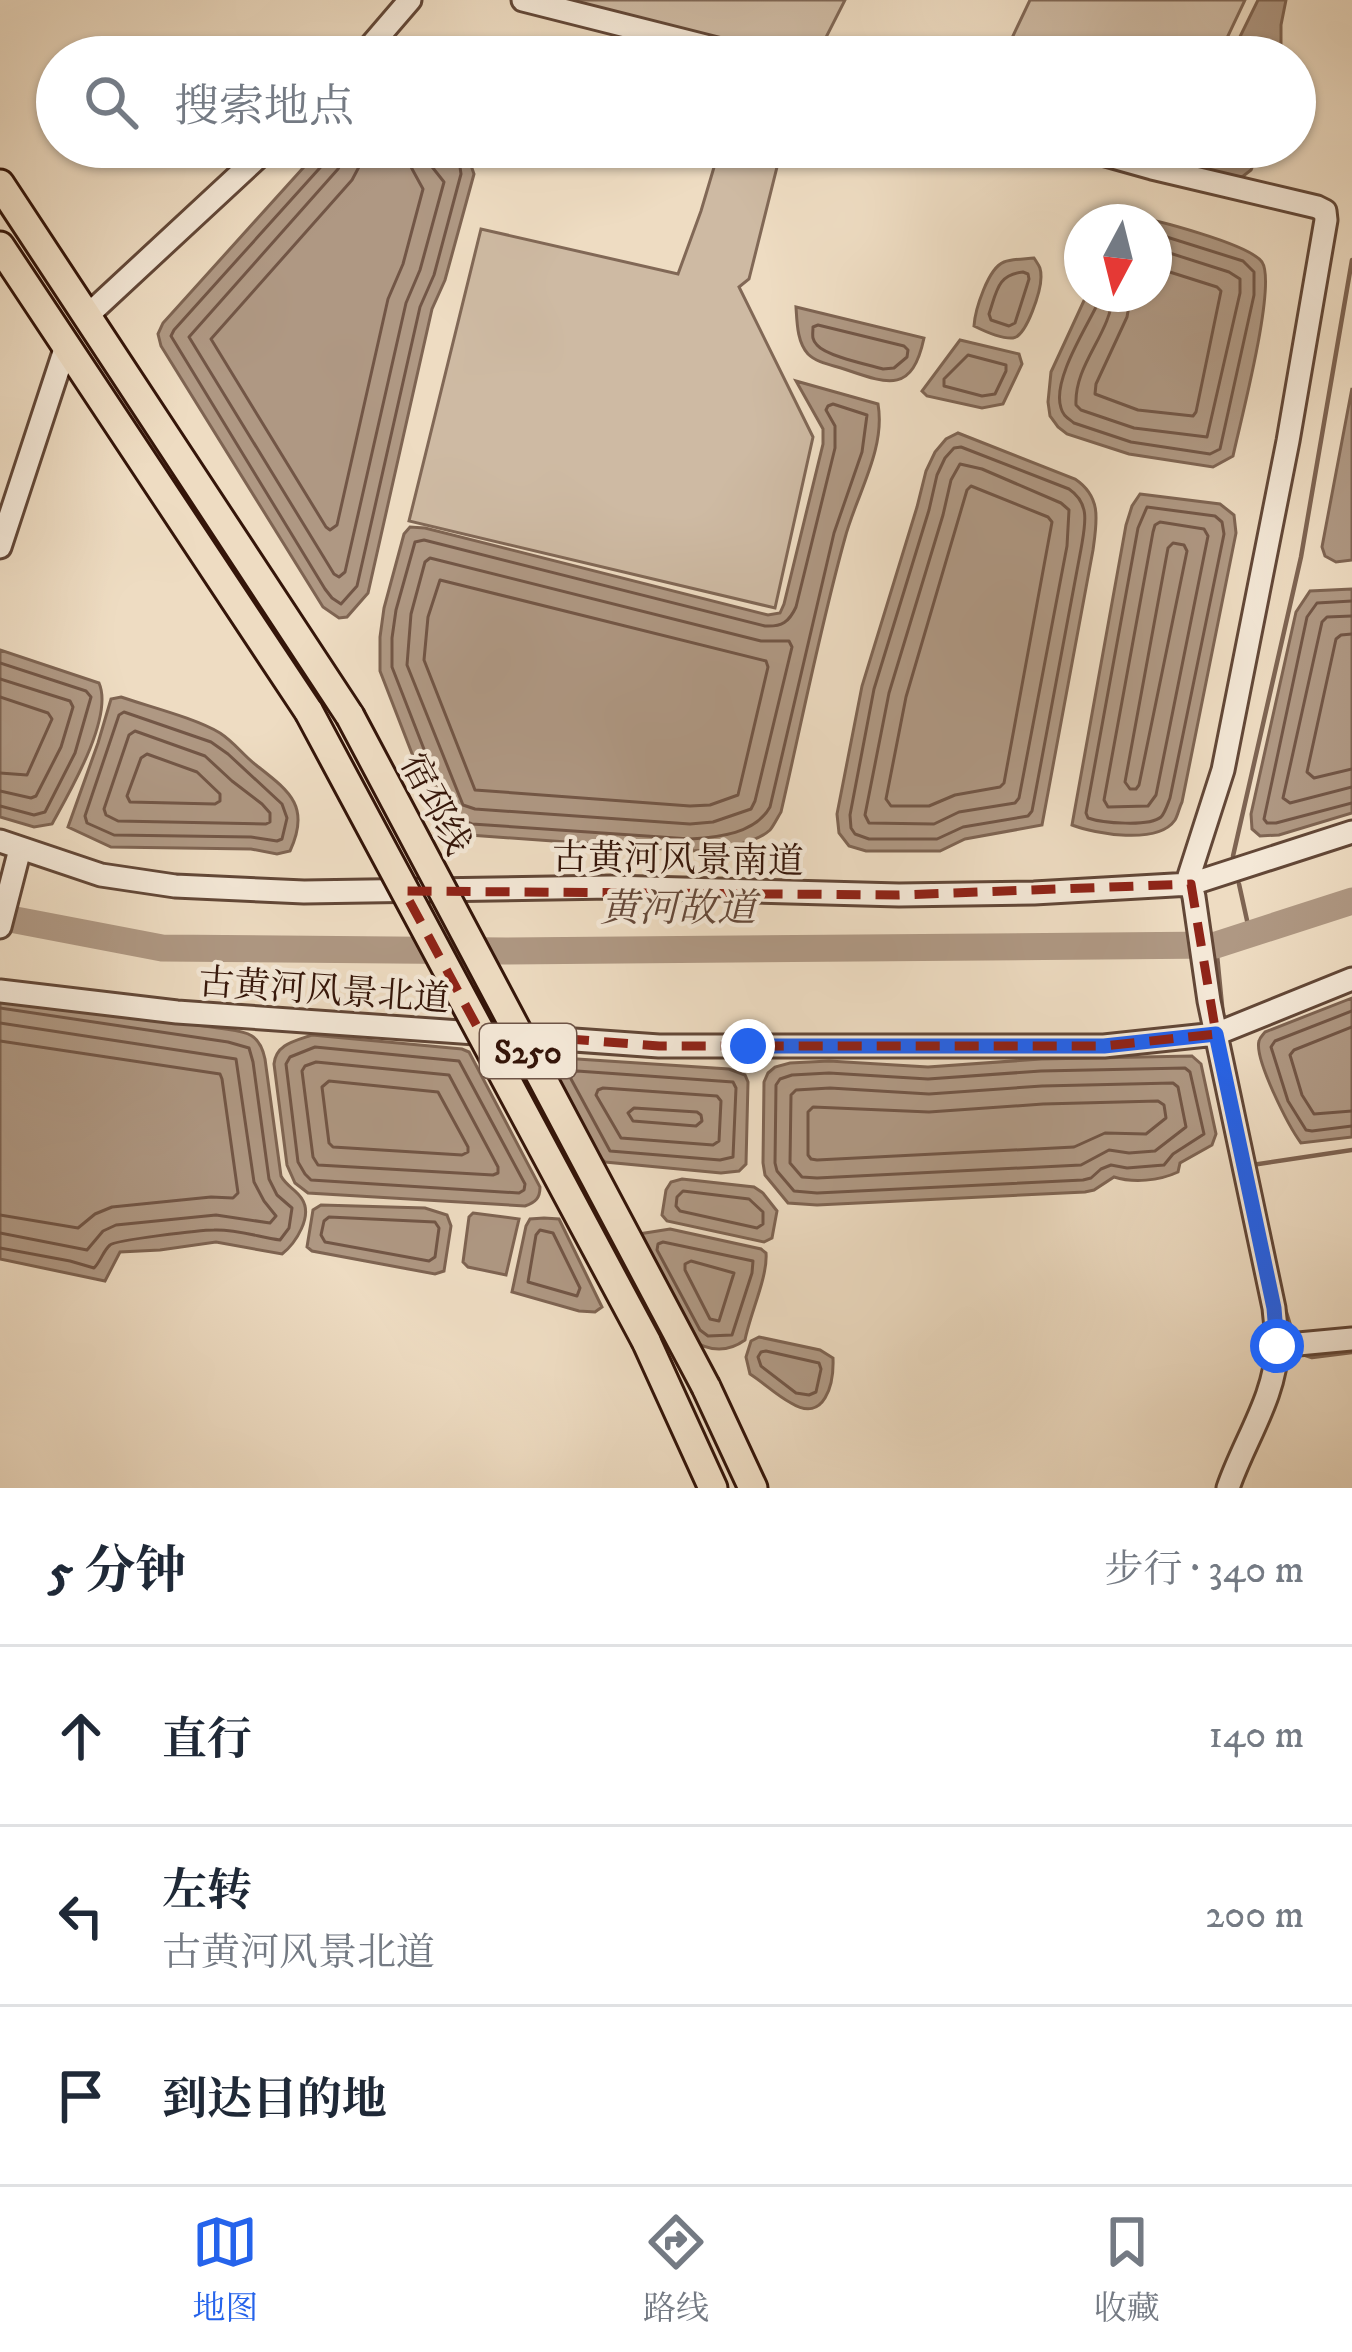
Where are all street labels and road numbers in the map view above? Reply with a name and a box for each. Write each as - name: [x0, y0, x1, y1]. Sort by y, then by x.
- street label: 宿邳线: [390, 746, 480, 862]
- street label: 古黄河风景南道: [552, 836, 804, 885]
- street label: 古黄河风景北道: [197, 960, 451, 1023]
- road number: S250: [480, 1024, 576, 1078]

